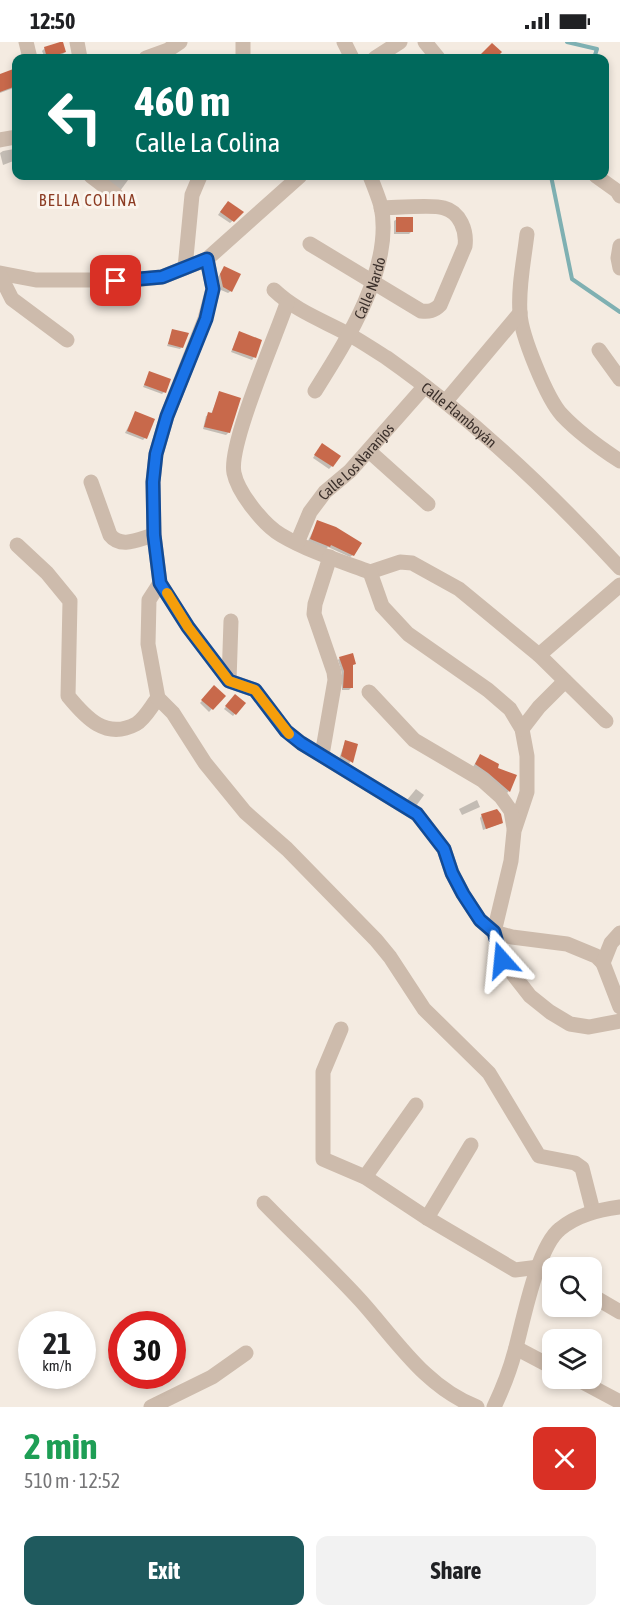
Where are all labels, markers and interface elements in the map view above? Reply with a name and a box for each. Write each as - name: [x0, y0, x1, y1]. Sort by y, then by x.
- text: 12:50: [30, 8, 75, 34]
- text: 460 m: [135, 77, 230, 125]
- icon: left: [36, 78, 114, 156]
- text: Calle La Colina: [135, 127, 280, 158]
- district label: BELLA COLINA: [39, 191, 137, 209]
- pin: [90, 255, 141, 306]
- street label: Calle Nardo: [350, 255, 388, 322]
- icon: arrive: [99, 264, 132, 297]
- street label: Calle Flamboyán: [418, 378, 500, 450]
- street label: Calle Los Naranjos: [314, 420, 397, 503]
- position arrow: [470, 928, 534, 992]
- map controls: [542, 1257, 602, 1389]
- button: search: [542, 1257, 602, 1317]
- speed limit sign: 30: [108, 1311, 186, 1389]
- text: 21: [43, 1326, 71, 1360]
- button: layers: [542, 1329, 602, 1389]
- text: km/h: [42, 1357, 72, 1374]
- text: 2 min: [24, 1425, 98, 1467]
- button: close: [533, 1427, 596, 1490]
- text: 510 m · 12:52: [24, 1469, 120, 1492]
- button: Exit: [24, 1536, 304, 1605]
- button: Share: [316, 1536, 596, 1605]

